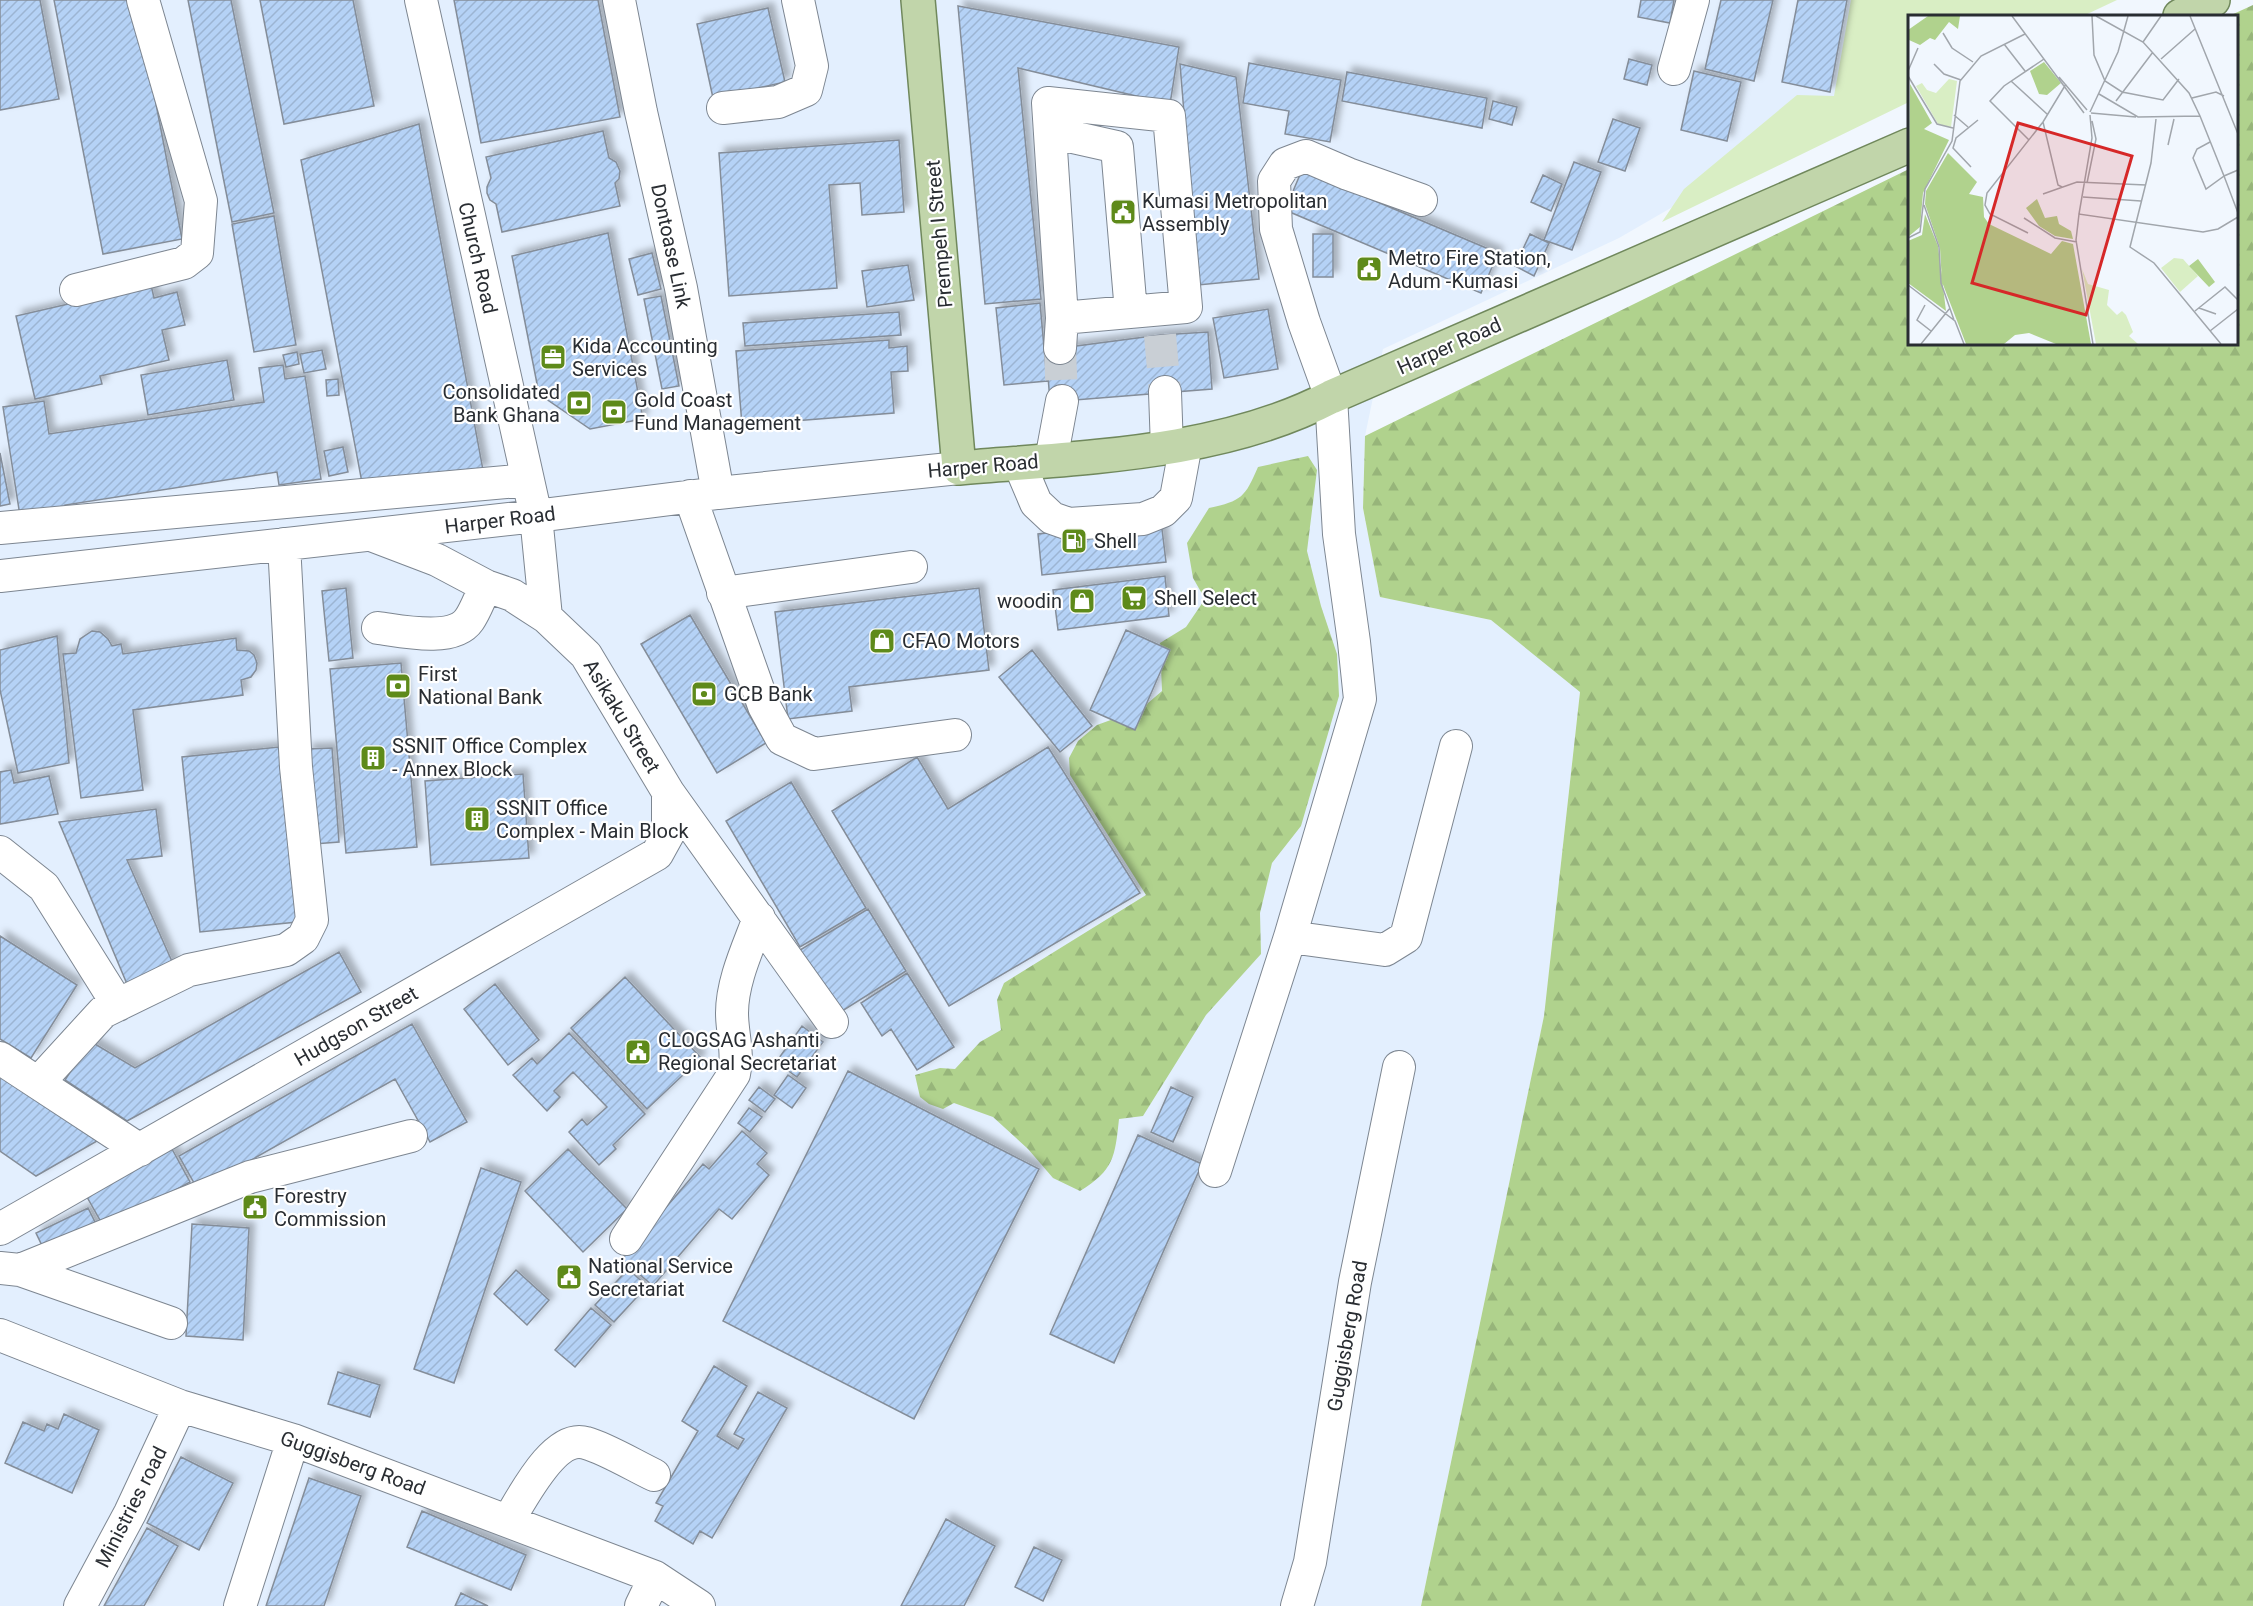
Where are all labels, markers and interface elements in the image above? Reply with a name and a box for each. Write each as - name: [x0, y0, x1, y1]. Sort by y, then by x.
- inset map: [1908, 15, 2238, 345]
- street label: Prempeh I Street: [921, 159, 957, 309]
- street label: Dontoase Link: [646, 181, 696, 311]
- place label: Kumasi Metropolitan Assembly: [1142, 189, 1327, 236]
- public building icon: Kumasi Metropolitan Assembly: [1108, 197, 1138, 227]
- street label: Church Road: [453, 200, 503, 316]
- place label: Metro Fire Station, Adum -Kumasi: [1388, 246, 1551, 293]
- public building icon: Metro Fire Station, Adum -Kumasi: [1354, 254, 1384, 284]
- street label: Harper Road: [1393, 312, 1505, 380]
- place label: Kida Accounting Services: [572, 334, 718, 381]
- office icon: Kida Accounting Services: [538, 342, 568, 372]
- place label: Consolidated Bank Ghana: [442, 380, 560, 427]
- bank icon: Consolidated Bank Ghana: [564, 388, 594, 418]
- place label: Gold Coast Fund Management: [634, 388, 801, 435]
- bank icon: Gold Coast Fund Management: [599, 397, 629, 427]
- street label: Harper Road: [926, 449, 1040, 483]
- street label: Harper Road: [443, 501, 557, 539]
- fuel station icon: Shell: [1059, 526, 1089, 556]
- place label: Shell: [1094, 529, 1137, 553]
- supermarket icon: Shell Select: [1119, 583, 1149, 613]
- shop icon: woodin: [1067, 586, 1097, 616]
- place label: Shell Select: [1154, 586, 1257, 610]
- place label: woodin: [997, 589, 1062, 613]
- shop icon: CFAO Motors: [867, 626, 897, 656]
- place label: CFAO Motors: [902, 629, 1020, 653]
- street label: Asikaku Street: [579, 655, 665, 777]
- place label: First National Bank: [418, 662, 543, 709]
- bank icon: First National Bank: [383, 671, 413, 701]
- bank icon: GCB Bank: [689, 679, 719, 709]
- place label: GCB Bank: [724, 682, 813, 706]
- place label: SSNIT Office Complex - Annex Block: [392, 734, 587, 781]
- building icon: SSNIT Office Complex - Annex Block: [358, 743, 388, 773]
- place label: SSNIT Office Complex - Main Block: [496, 796, 689, 843]
- building icon: SSNIT Office Complex - Main Block: [462, 804, 492, 834]
- street label: Hudgson Street: [290, 981, 422, 1071]
- place label: CLOGSAG Ashanti Regional Secretariat: [658, 1028, 837, 1075]
- public building icon: CLOGSAG Ashanti Regional Secretariat: [623, 1037, 653, 1067]
- place label: Forestry Commission: [274, 1184, 386, 1231]
- public building icon: Forestry Commission: [240, 1192, 270, 1222]
- place label: National Service Secretariat: [588, 1254, 733, 1301]
- street label: Guggisberg Road: [1322, 1259, 1372, 1413]
- public building icon: National Service Secretariat: [554, 1262, 584, 1292]
- street label: Guggisberg Road: [277, 1426, 429, 1500]
- street label: Ministries road: [90, 1442, 172, 1572]

